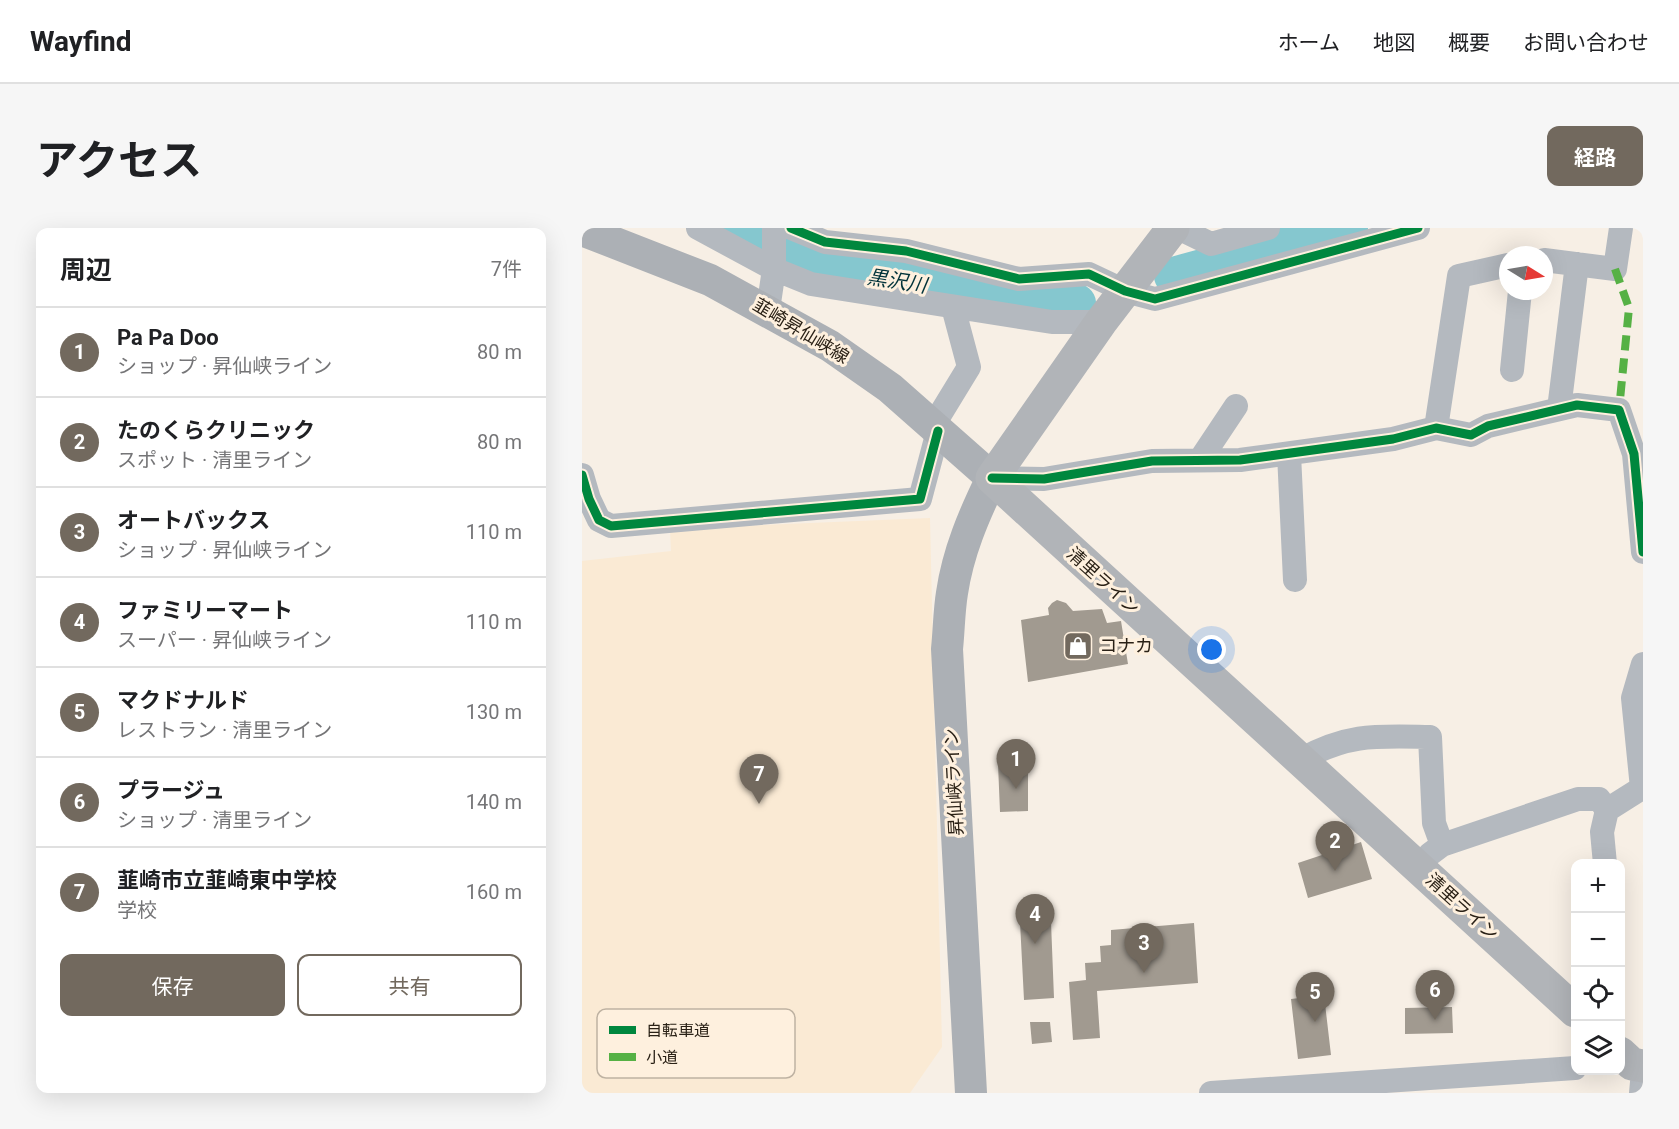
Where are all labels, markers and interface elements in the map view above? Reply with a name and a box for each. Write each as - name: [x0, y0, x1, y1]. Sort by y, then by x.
- text: Wayfind: [30, 25, 131, 58]
- text: ホーム: [1278, 31, 1340, 55]
- text: 地図: [1373, 31, 1415, 55]
- text: 概要: [1448, 31, 1490, 55]
- text: お問い合わせ: [1523, 31, 1649, 55]
- button: 経路: [1547, 126, 1643, 186]
- text: アクセス: [36, 136, 202, 185]
- north arrow: [1499, 246, 1553, 300]
- text: 周辺: [60, 255, 112, 285]
- text: 7件: [491, 257, 522, 281]
- water label: 黒沢川: [865, 264, 930, 298]
- street label: 韮崎昇仙峡線: [750, 294, 853, 367]
- text: Pa Pa Doo: [117, 325, 219, 350]
- text: 1: [74, 340, 85, 364]
- text: 80 m: [477, 340, 522, 364]
- text: ショップ · 昇仙峡ライン: [117, 354, 332, 378]
- text: たのくらクリニック: [117, 418, 315, 443]
- text: 2: [74, 430, 85, 454]
- text: 80 m: [477, 430, 522, 454]
- text: スポット · 清里ライン: [117, 448, 312, 472]
- text: オートバックス: [117, 508, 270, 533]
- text: 3: [74, 520, 85, 544]
- text: 110 m: [466, 520, 522, 544]
- text: ショップ · 昇仙峡ライン: [117, 538, 332, 562]
- street label: 清里ライン: [1063, 543, 1144, 619]
- text: ファミリーマート: [117, 598, 293, 623]
- text: 4: [74, 610, 85, 634]
- text: 110 m: [466, 610, 522, 634]
- text: スーパー · 昇仙峡ライン: [117, 628, 332, 652]
- shop icon: コナカ: [1062, 630, 1094, 662]
- place label: コナカ: [1099, 635, 1153, 656]
- your location: [1197, 635, 1226, 664]
- text: マクドナルド: [117, 688, 249, 713]
- text: 5: [74, 700, 85, 724]
- text: 130 m: [466, 700, 522, 724]
- text: レストラン · 清里ライン: [117, 718, 332, 742]
- street label: 昇仙峡ライン: [940, 728, 967, 837]
- pin: 1: [996, 740, 1036, 789]
- pin: 7: [740, 754, 778, 804]
- text: プラージュ: [117, 778, 225, 803]
- text: 6: [74, 790, 85, 814]
- text: 140 m: [466, 790, 522, 814]
- text: ショップ · 清里ライン: [117, 808, 312, 832]
- pin: 2: [1316, 822, 1354, 871]
- map controls: [1571, 859, 1625, 1075]
- button: +: [1571, 859, 1625, 913]
- text: 韮崎市立韮崎東中学校: [117, 868, 337, 893]
- street label: 清里ライン: [1422, 869, 1503, 945]
- text: 7: [74, 880, 85, 904]
- text: 160 m: [466, 880, 522, 904]
- pin: 4: [1016, 894, 1054, 944]
- text: 学校: [117, 898, 157, 922]
- button: −: [1571, 913, 1625, 967]
- pin: 3: [1124, 924, 1164, 973]
- button: 保存: [60, 954, 285, 1016]
- button: 共有: [297, 954, 522, 1016]
- button: locate: [1571, 967, 1625, 1021]
- pin: 6: [1416, 970, 1454, 1020]
- pin: 5: [1296, 972, 1334, 1022]
- legend: [597, 1009, 795, 1078]
- text: 自転車道: [646, 1021, 710, 1040]
- button: layers: [1571, 1021, 1625, 1075]
- text: 小道: [646, 1048, 678, 1067]

